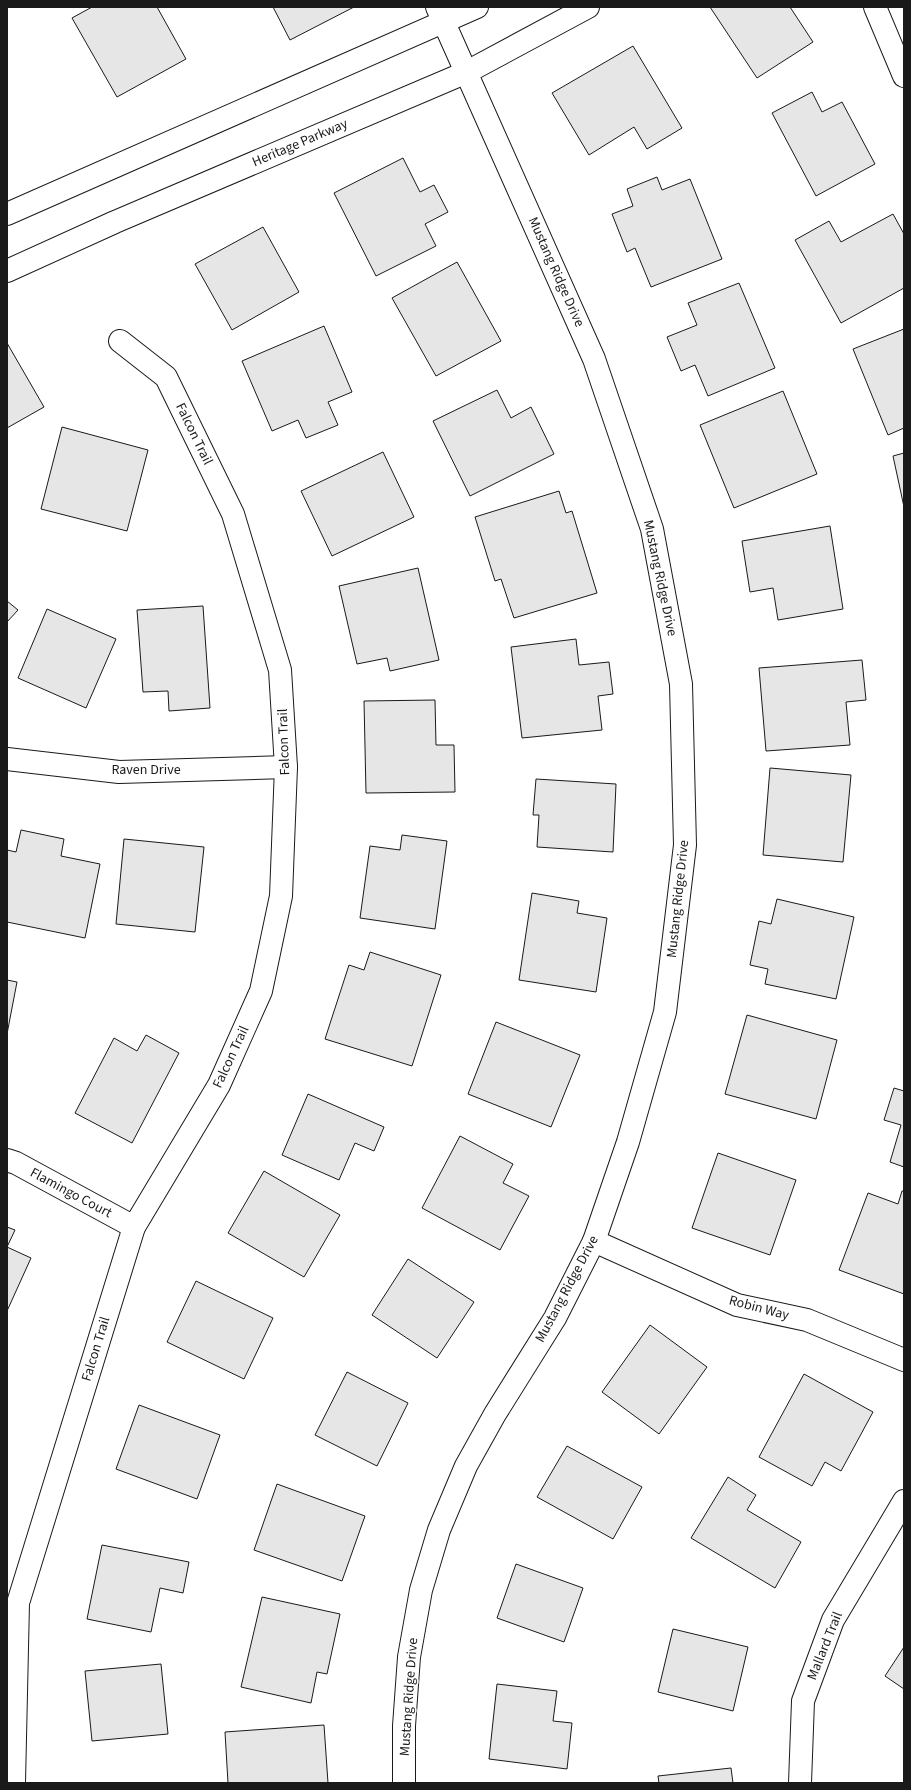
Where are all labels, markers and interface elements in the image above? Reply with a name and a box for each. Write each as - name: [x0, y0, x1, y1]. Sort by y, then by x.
- street label: Heritage Parkway: [249, 114, 351, 172]
- street label: Mustang Ridge Drive: [523, 214, 589, 330]
- street label: Falcon Trail: [170, 400, 218, 469]
- street label: Mustang Ridge Drive: [638, 518, 682, 638]
- street label: Falcon Trail: [273, 708, 295, 776]
- street label: Raven Drive: [111, 760, 181, 780]
- street label: Mustang Ridge Drive: [662, 839, 694, 959]
- street label: Falcon Trail: [208, 1022, 254, 1091]
- street label: Flamingo Court: [26, 1163, 116, 1223]
- street label: Mustang Ridge Drive: [530, 1232, 604, 1346]
- street label: Robin Way: [727, 1290, 792, 1326]
- street label: Falcon Trail: [77, 1314, 115, 1384]
- street label: Mallard Trail: [802, 1608, 848, 1683]
- street label: Mustang Ridge Drive: [395, 1637, 423, 1757]

